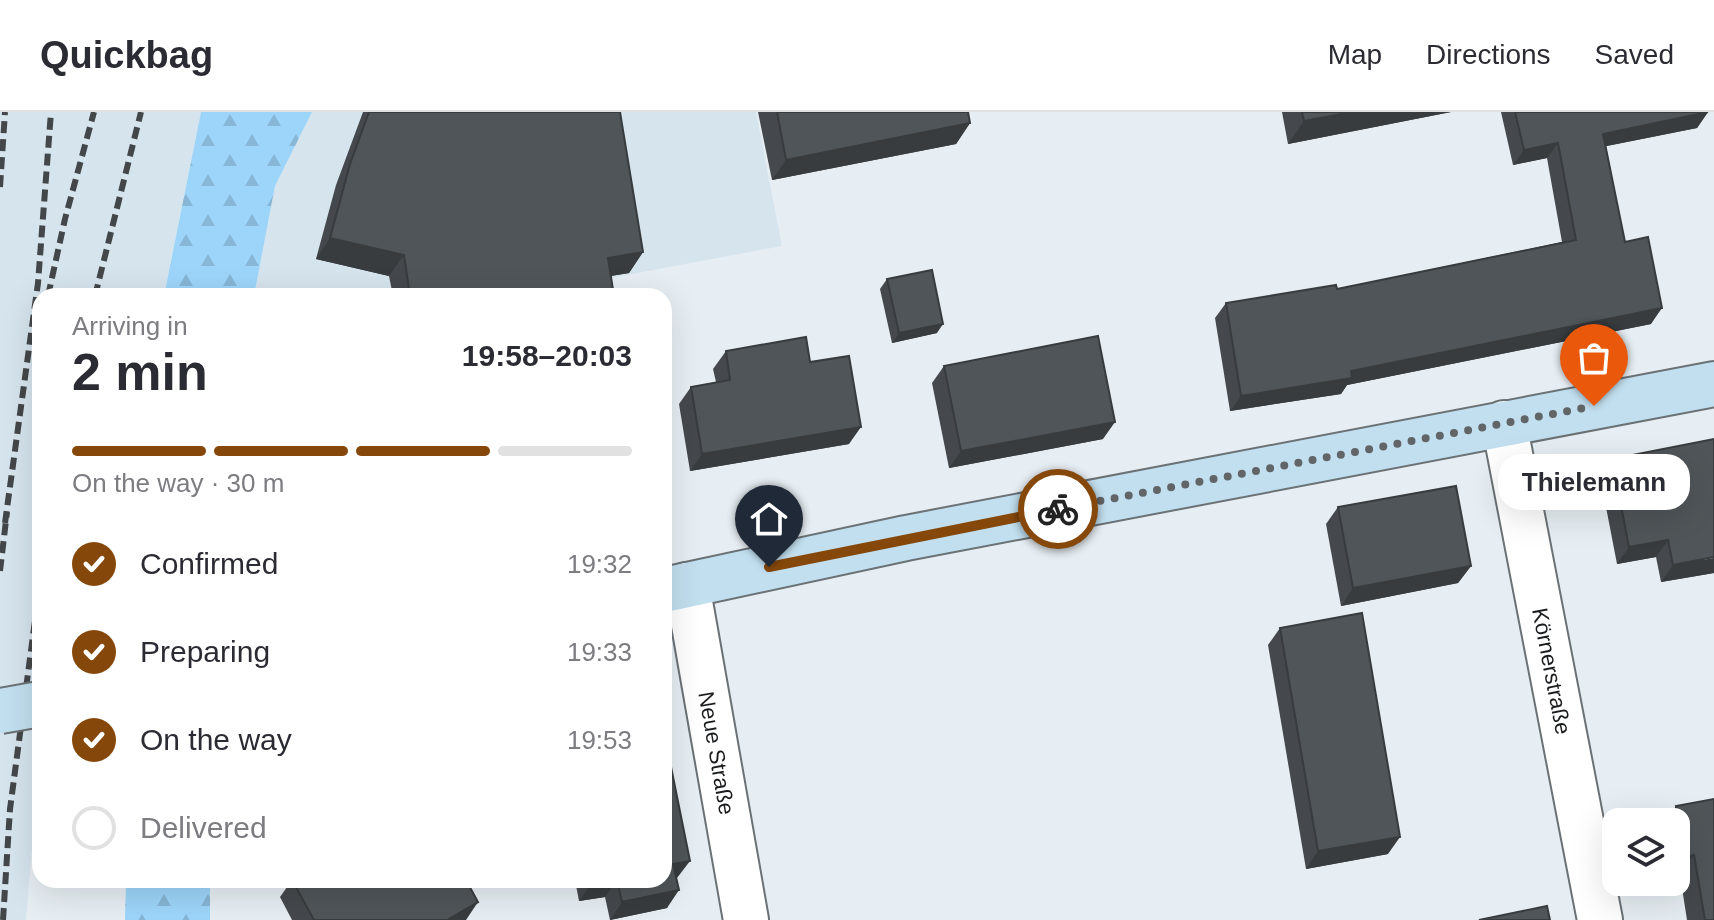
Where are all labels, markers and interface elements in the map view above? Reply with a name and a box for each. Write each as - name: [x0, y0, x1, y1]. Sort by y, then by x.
- text: Quickbag: [40, 34, 213, 76]
- text: Map: [1328, 39, 1382, 70]
- text: Directions: [1426, 39, 1551, 70]
- text: Saved: [1595, 39, 1674, 70]
- text: Arriving in: [72, 311, 188, 341]
- pin: [1560, 324, 1628, 406]
- icon: bag: [1572, 336, 1616, 380]
- text: 19:58–20:03: [462, 339, 632, 372]
- text: 2 min: [72, 343, 208, 401]
- callout: Thielemann: [1498, 454, 1690, 510]
- text: Thielemann: [1522, 467, 1666, 497]
- text: On the way · 30 m: [72, 468, 284, 498]
- courier: [1018, 469, 1098, 549]
- pin: [735, 485, 803, 567]
- icon: bike: [1036, 487, 1080, 531]
- icon: home: [747, 497, 791, 541]
- icon: check: [72, 542, 116, 586]
- text: Confirmed: [140, 547, 278, 580]
- text: 19:32: [567, 549, 632, 579]
- street label: Körnerstraße: [1527, 606, 1576, 736]
- icon: check: [72, 630, 116, 674]
- text: Preparing: [140, 635, 270, 668]
- text: 19:33: [567, 637, 632, 667]
- street label: Neue Straße: [693, 689, 740, 817]
- icon: check: [72, 718, 116, 762]
- text: On the way: [140, 723, 292, 756]
- text: 19:53: [567, 725, 632, 755]
- map controls: [1602, 808, 1690, 896]
- button: layers: [1602, 808, 1690, 896]
- text: Delivered: [140, 811, 267, 844]

